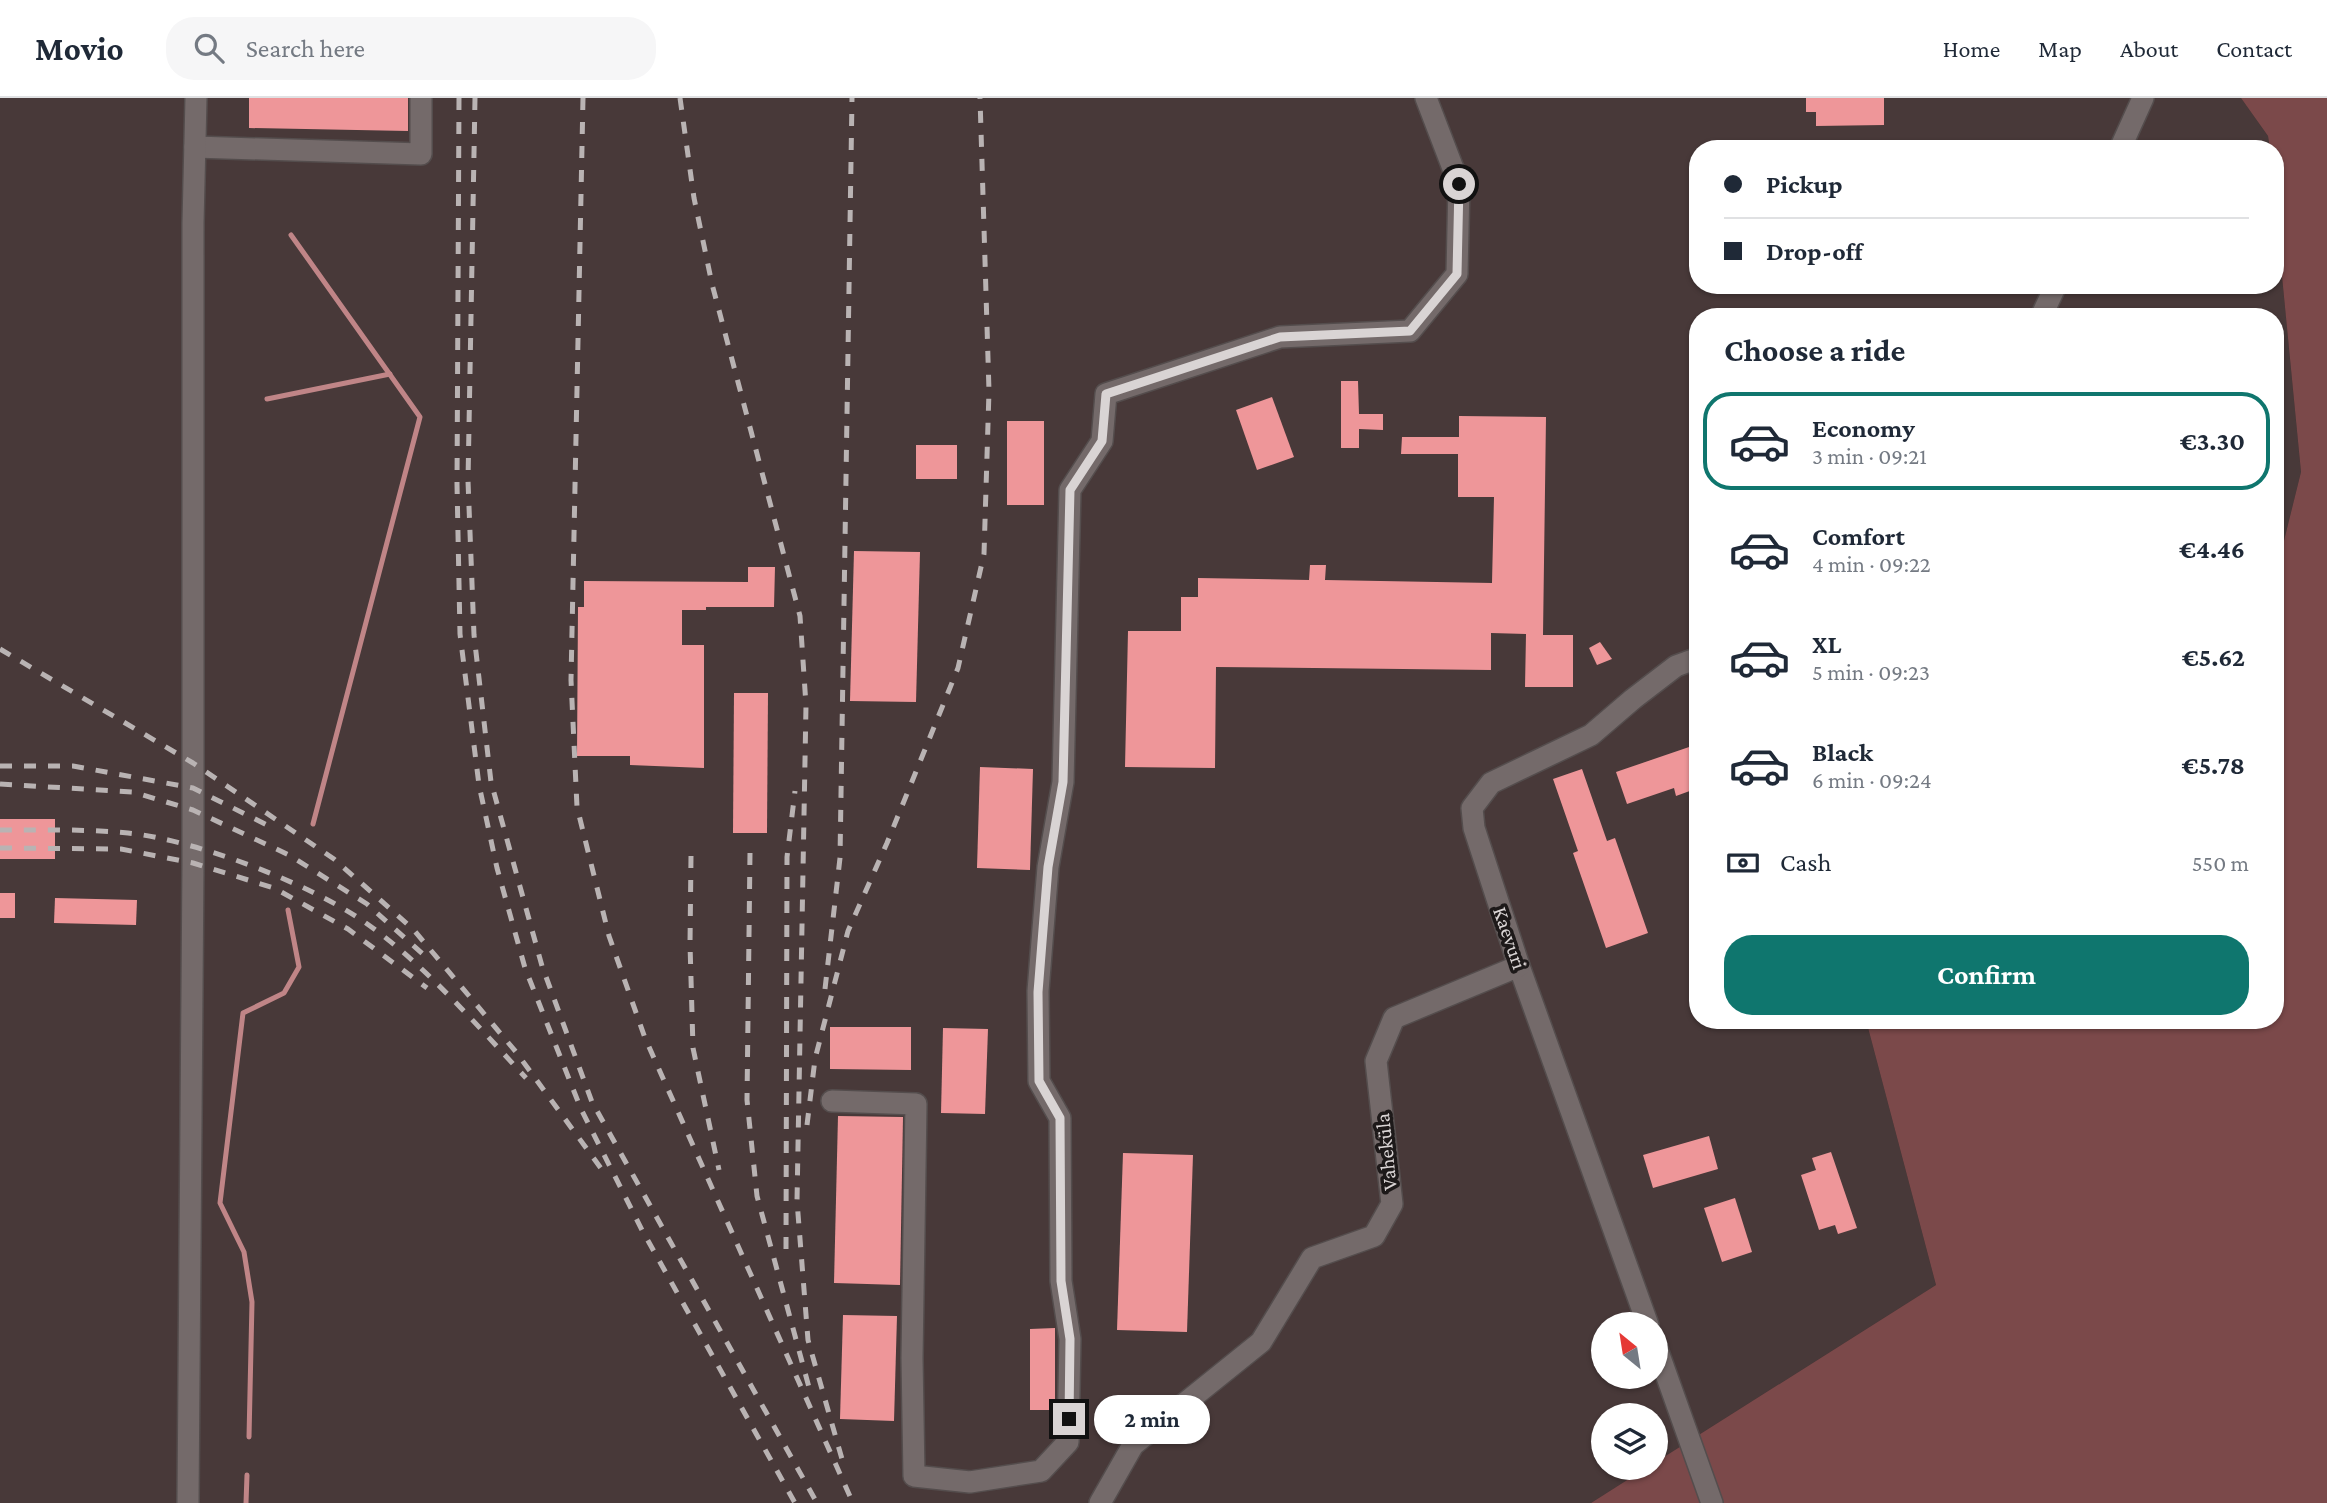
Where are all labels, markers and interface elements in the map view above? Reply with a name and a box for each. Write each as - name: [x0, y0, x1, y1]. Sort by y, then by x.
- search box: [166, 17, 656, 80]
- icon: search: [190, 29, 228, 67]
- text: Movio: [35, 30, 124, 67]
- text: Search here: [246, 34, 365, 63]
- text: Home: [1943, 35, 2000, 62]
- text: Map: [2038, 35, 2082, 62]
- text: About: [2120, 35, 2178, 62]
- text: Contact: [2216, 35, 2292, 62]
- route start: [1443, 168, 1475, 200]
- text: Pickup: [1766, 170, 1843, 199]
- text: Drop-off: [1766, 237, 1863, 266]
- text: Choose a ride: [1724, 332, 1905, 368]
- icon: car: [1728, 410, 1791, 473]
- text: Economy: [1812, 414, 1915, 443]
- text: €3.30: [2180, 427, 2245, 456]
- text: 3 min · 09:21: [1812, 443, 1927, 469]
- icon: car: [1728, 518, 1791, 581]
- text: Comfort: [1812, 522, 1905, 551]
- text: €4.46: [2179, 535, 2245, 564]
- text: 4 min · 09:22: [1812, 551, 1931, 577]
- icon: car: [1728, 626, 1791, 689]
- text: XL: [1812, 630, 1841, 659]
- text: €5.62: [2182, 643, 2245, 672]
- text: 5 min · 09:23: [1812, 659, 1930, 685]
- icon: car: [1728, 734, 1791, 797]
- text: Black: [1812, 738, 1873, 767]
- text: €5.78: [2181, 751, 2245, 780]
- text: 6 min · 09:24: [1812, 767, 1932, 793]
- icon: cash: [1724, 844, 1762, 882]
- text: Cash: [1780, 848, 1831, 877]
- text: 550 m: [2192, 850, 2249, 876]
- street label: Kaevuri: [1488, 904, 1532, 973]
- button: Confirm: [1724, 935, 2249, 1015]
- street label: Vaheküla: [1370, 1112, 1402, 1192]
- north arrow: [1591, 1312, 1668, 1390]
- map controls: [1591, 1312, 1668, 1480]
- callout: 2 min: [1094, 1394, 1209, 1444]
- route end: [1053, 1403, 1085, 1435]
- button: layers: [1591, 1403, 1668, 1480]
- text: 2 min: [1124, 1406, 1180, 1432]

